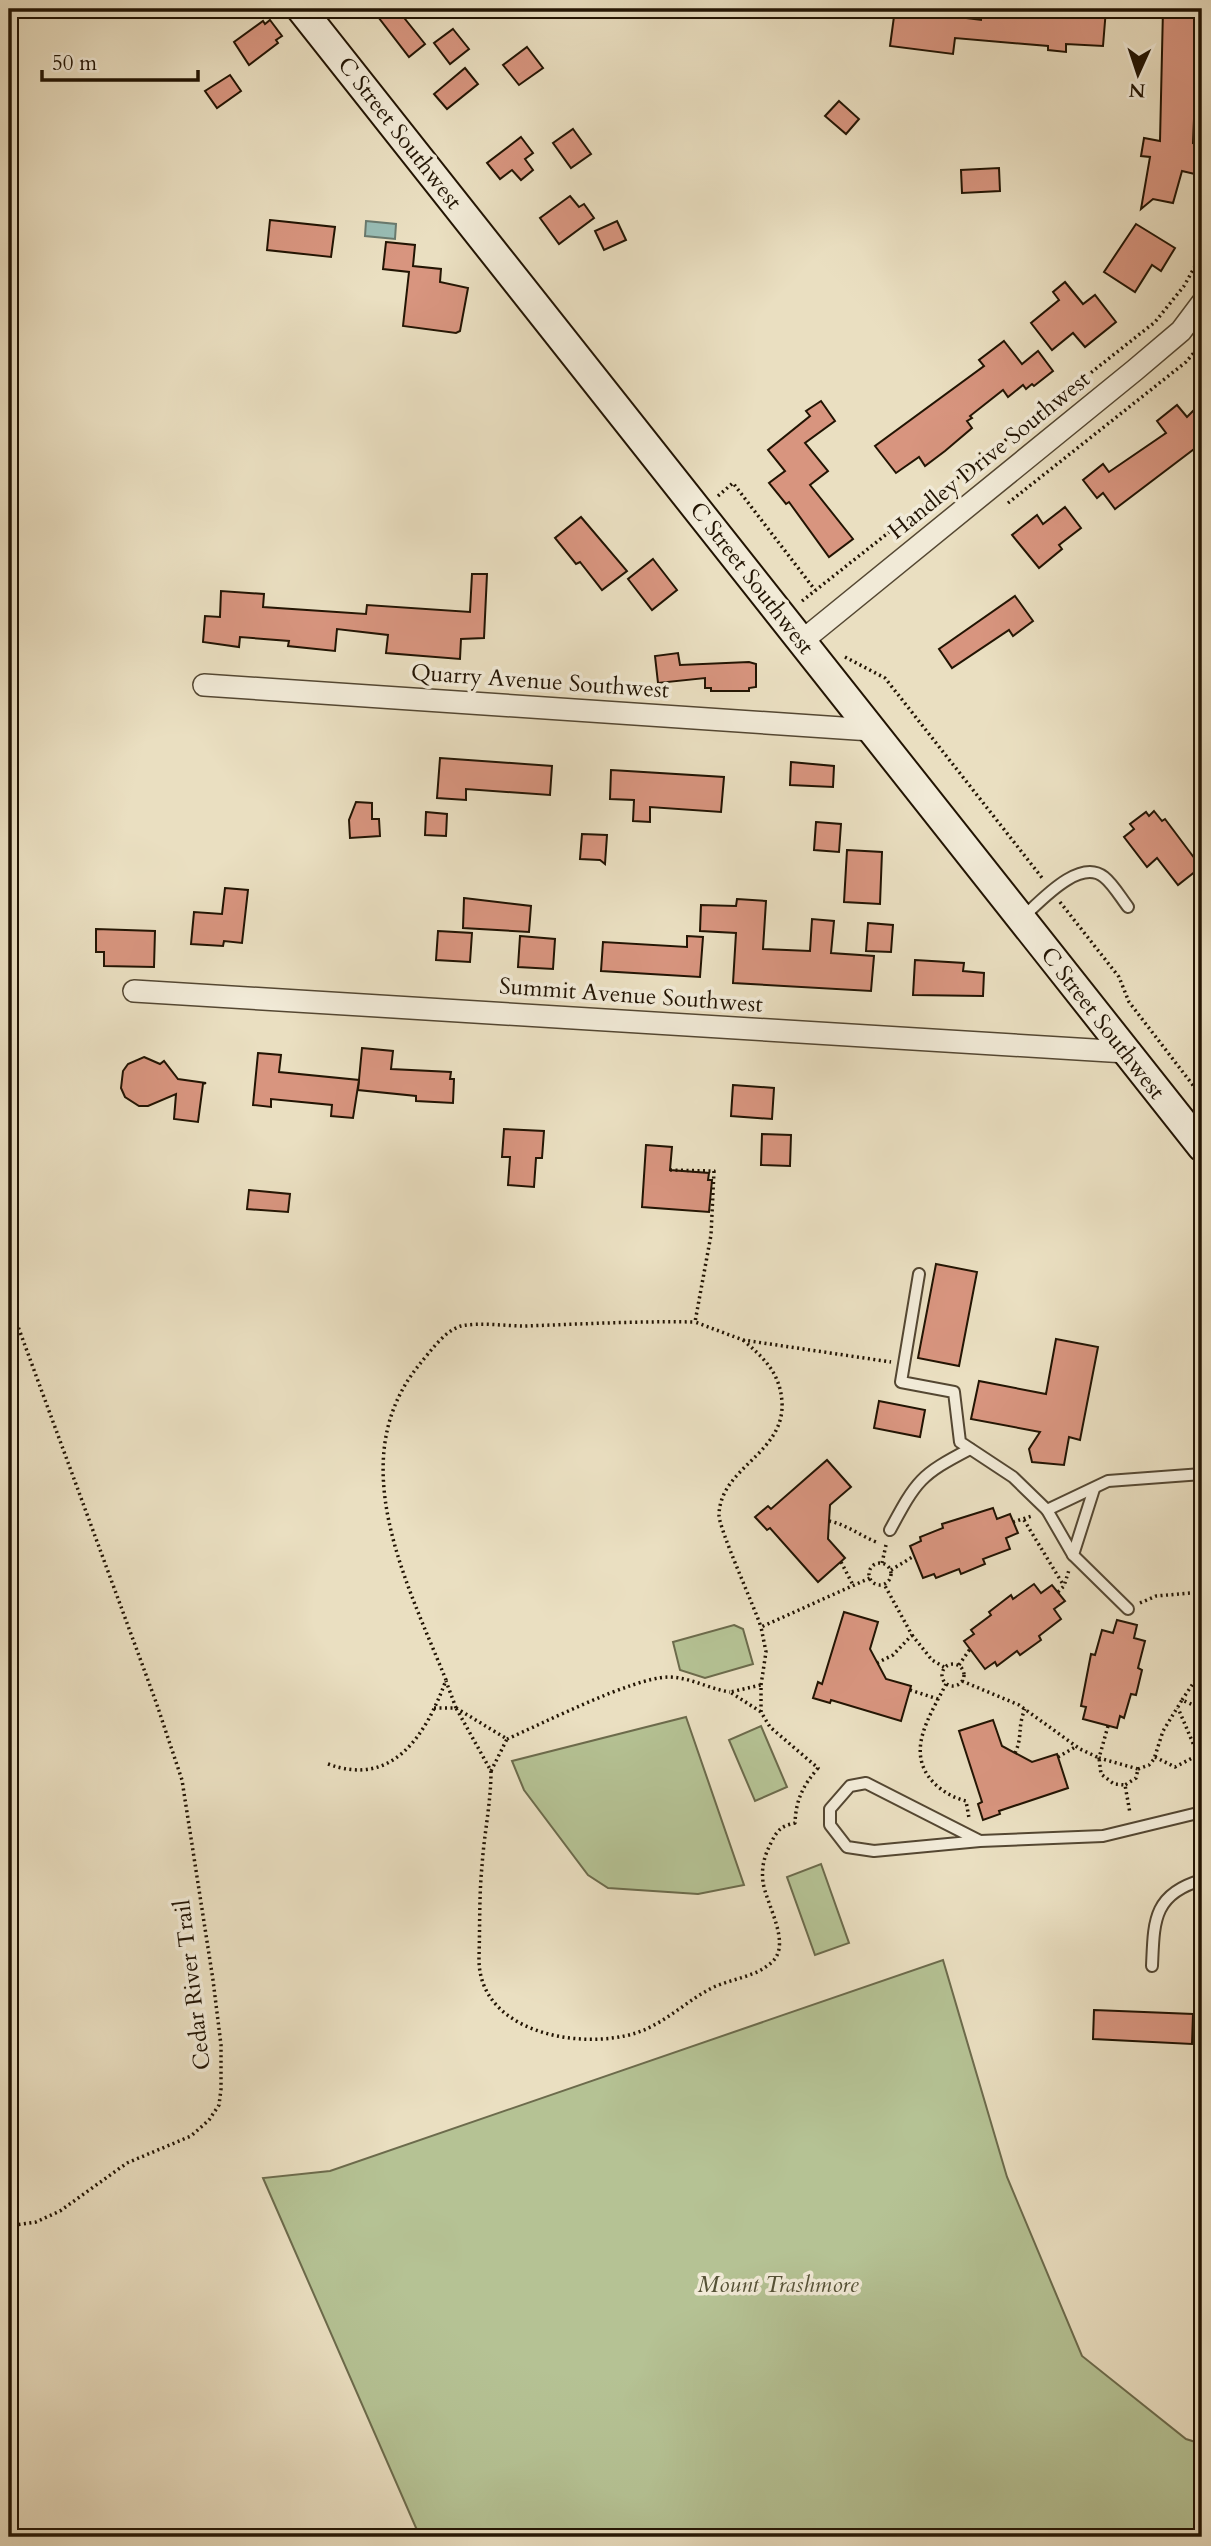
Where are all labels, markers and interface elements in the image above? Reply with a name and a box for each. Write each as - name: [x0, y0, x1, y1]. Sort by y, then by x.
- scale bar: [42, 38, 198, 82]
- north arrow: [1102, 38, 1172, 108]
- text: 50 m: [52, 49, 97, 78]
- street label: C Street Southwest: [331, 50, 469, 216]
- text: N: [1128, 77, 1146, 103]
- street label: Handley Drive Southwest: [882, 364, 1096, 546]
- street label: C Street Southwest: [683, 495, 821, 661]
- street label: Quarry Avenue Southwest: [410, 657, 670, 705]
- street label: C Street Southwest: [1034, 940, 1172, 1106]
- street label: Summit Avenue Southwest: [498, 970, 764, 1020]
- street label: Cedar River Trail: [166, 1898, 218, 2072]
- park label: Mount Trashmore: [698, 2269, 859, 2300]

